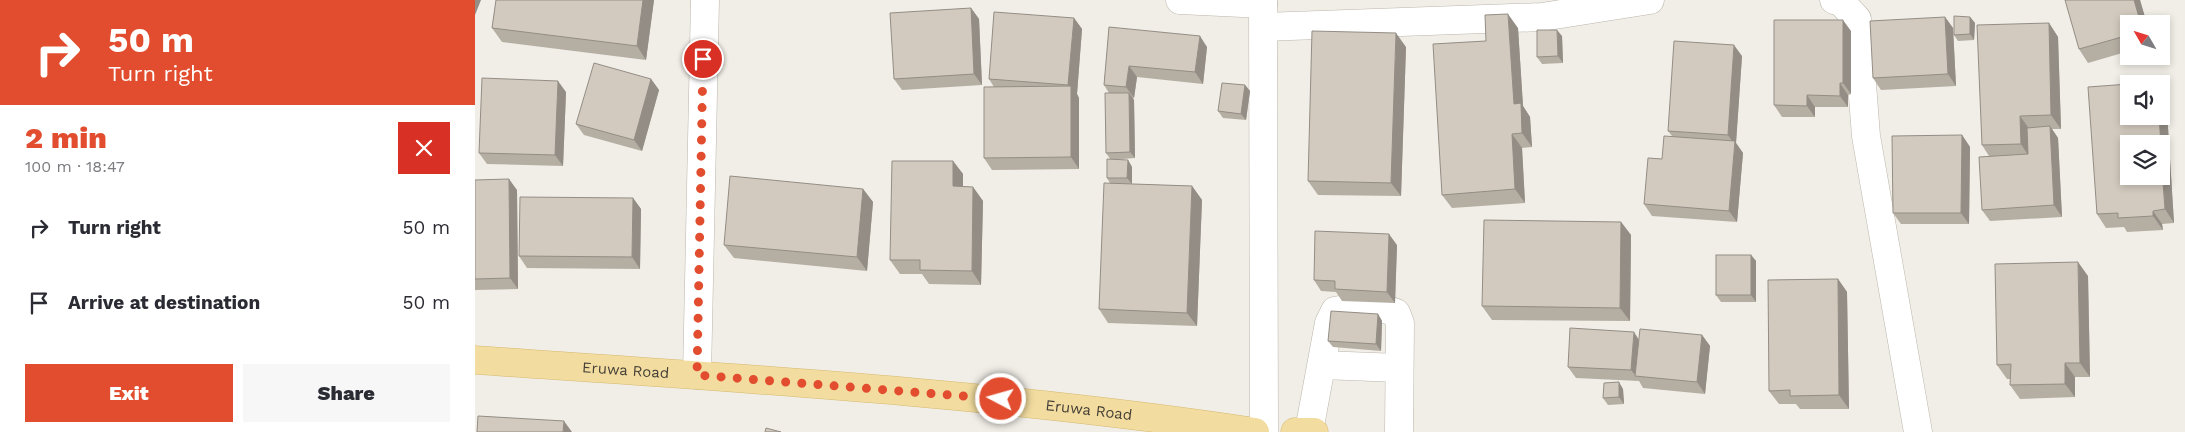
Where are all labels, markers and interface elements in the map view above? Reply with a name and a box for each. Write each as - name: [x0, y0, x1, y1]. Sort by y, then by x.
- north arrow: [2120, 15, 2170, 65]
- map controls: [2120, 15, 2170, 185]
- text: 50 m: [108, 19, 194, 61]
- icon: right: [25, 20, 90, 85]
- pin: [682, 38, 724, 80]
- icon: arrive: [689, 45, 717, 73]
- text: Turn right: [108, 61, 213, 86]
- button: sound: [2120, 75, 2170, 125]
- text: 2 min: [25, 120, 107, 155]
- button: close: [398, 122, 450, 174]
- button: layers: [2120, 135, 2170, 185]
- text: 100 m · 18:47: [25, 157, 125, 176]
- icon: right: [25, 214, 53, 242]
- text: Turn right: [68, 216, 161, 239]
- text: 50 m: [403, 216, 450, 239]
- icon: arrive: [25, 289, 53, 317]
- text: Arrive at destination: [68, 291, 260, 314]
- text: 50 m: [403, 291, 450, 314]
- street label: Eruwa Road: [582, 358, 670, 382]
- button: Exit: [25, 364, 233, 422]
- button: Share: [243, 364, 450, 422]
- position arrow: [974, 372, 1026, 424]
- street label: Eruwa Road: [1045, 396, 1133, 424]

